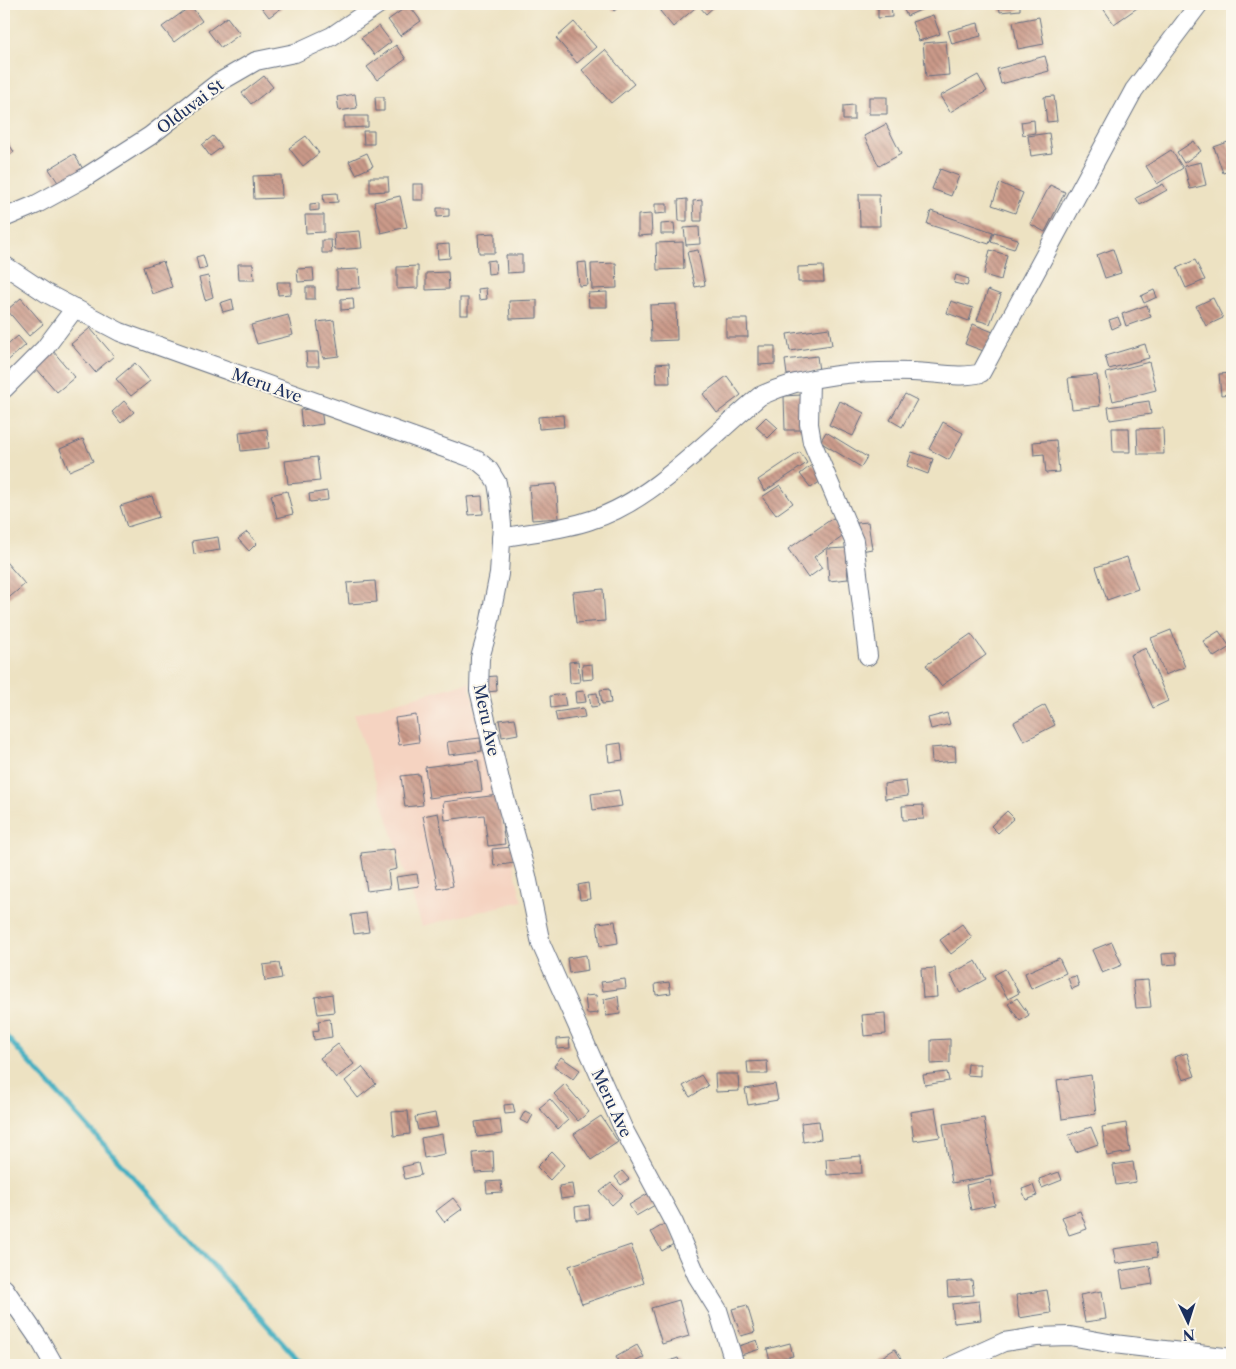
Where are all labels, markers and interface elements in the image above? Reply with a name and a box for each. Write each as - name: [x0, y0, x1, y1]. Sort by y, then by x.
- street label: Olduvai St: [153, 74, 228, 138]
- street label: Meru Ave: [229, 364, 305, 406]
- street label: Meru Ave: [470, 682, 504, 758]
- street label: Meru Ave: [588, 1066, 637, 1140]
- north arrow: [1164, 1296, 1214, 1346]
- text: N: [1182, 1326, 1196, 1344]

